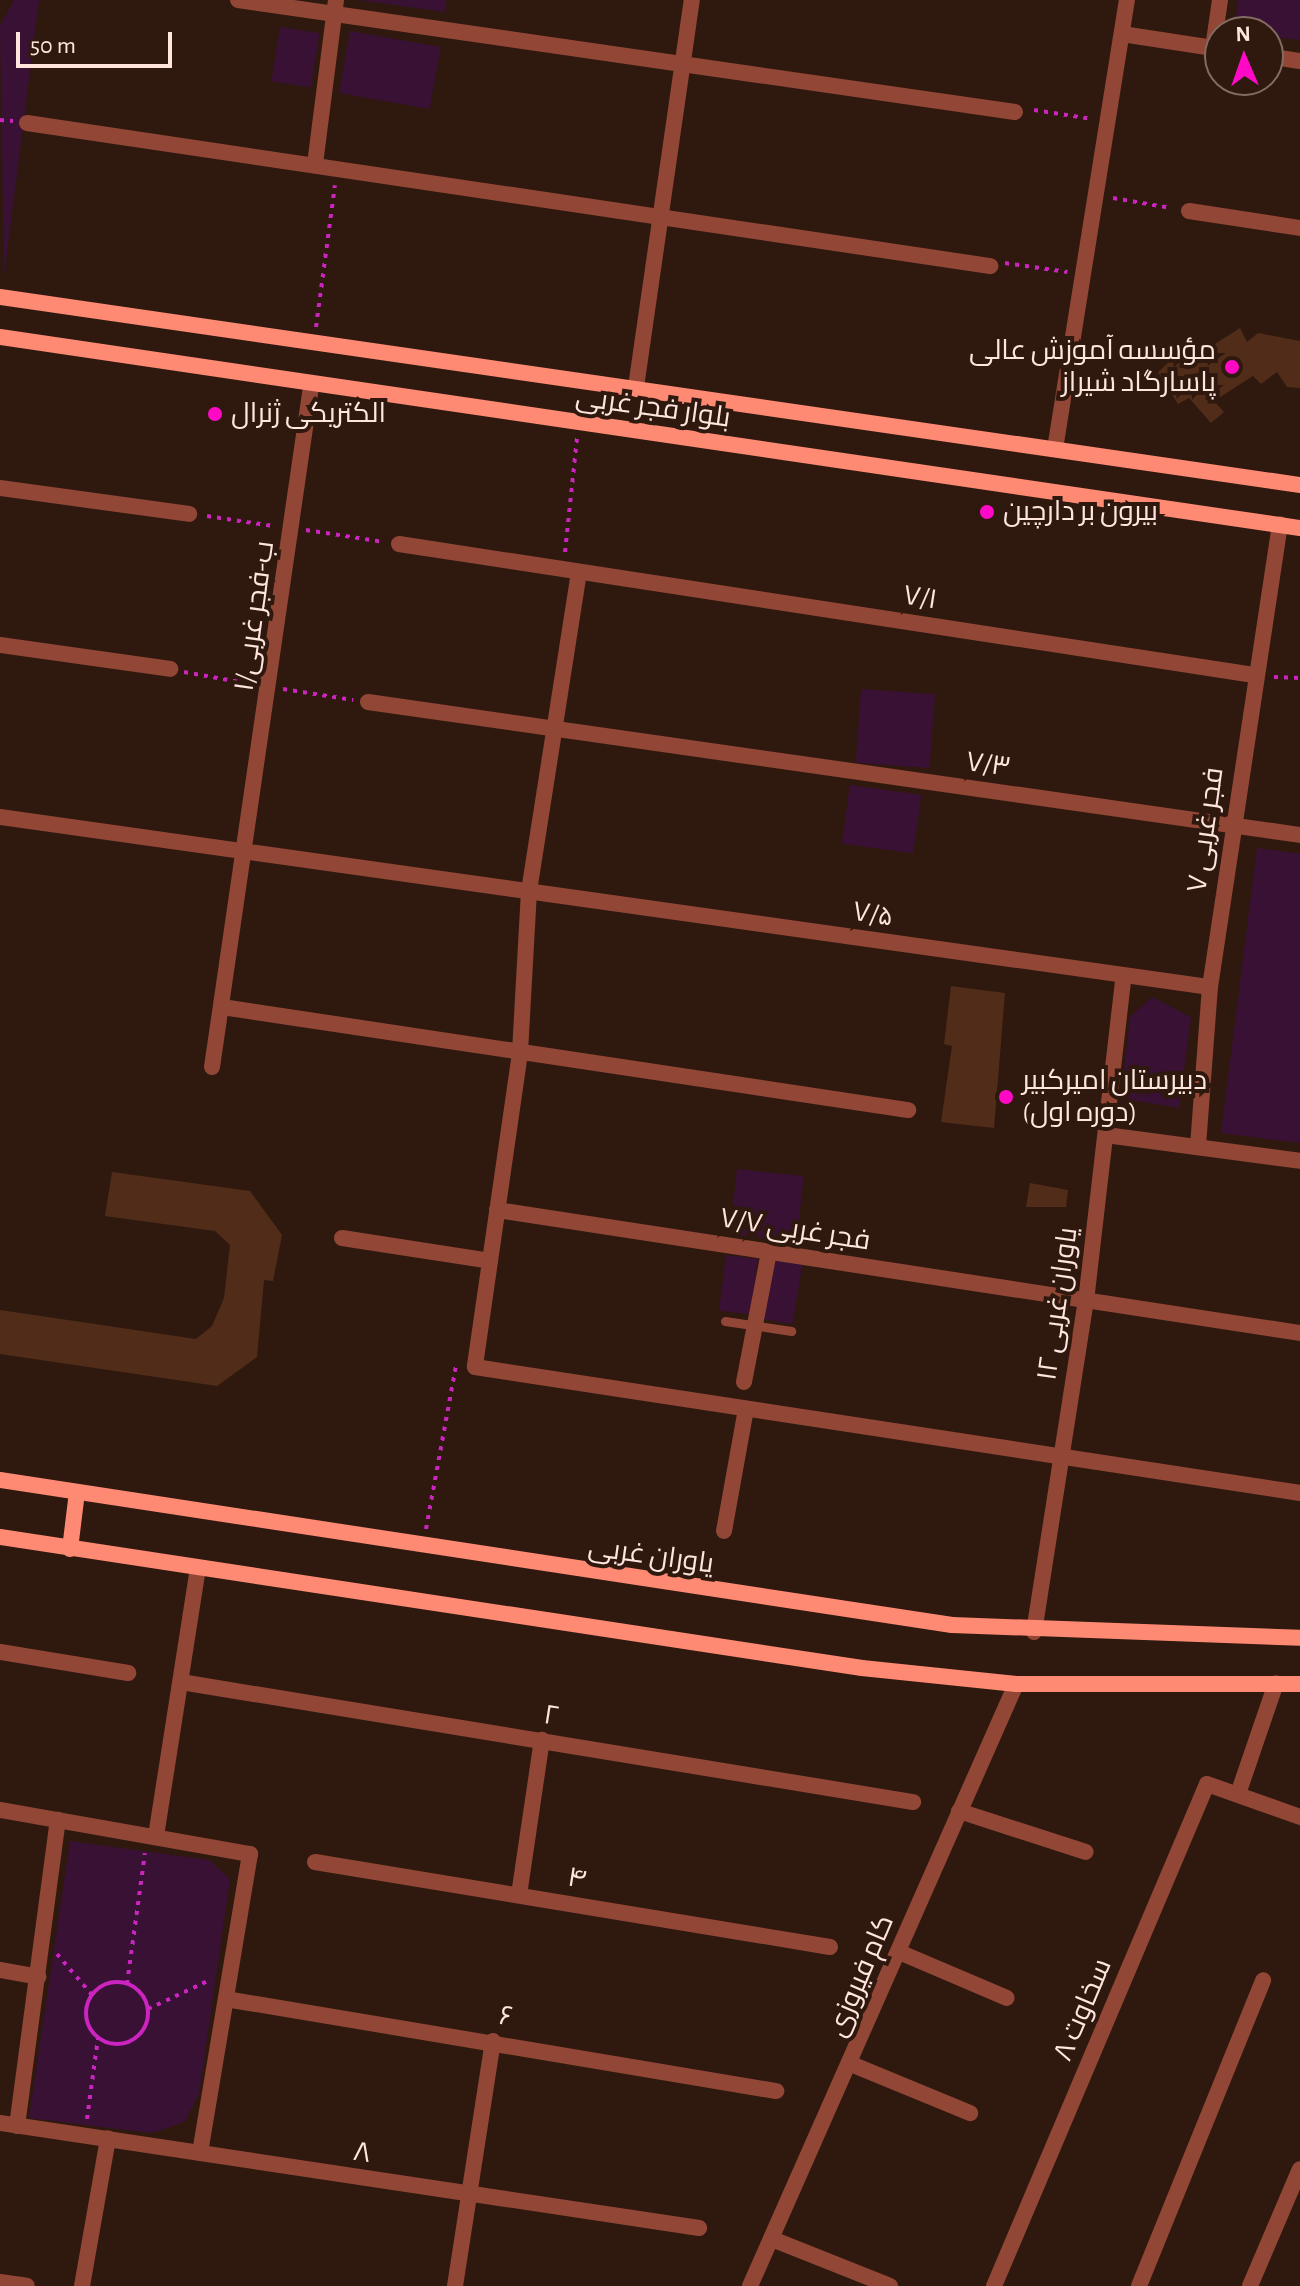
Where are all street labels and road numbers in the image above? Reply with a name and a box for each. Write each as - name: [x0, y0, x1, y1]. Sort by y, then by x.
- street label: بلوار فجر غربی: [573, 381, 733, 435]
- street label: ۱/ب-فجر غربی: [228, 539, 282, 693]
- street label: ۷/۱: [901, 579, 939, 617]
- street label: ۷/۳: [964, 745, 1012, 785]
- street label: ۷ فجر غربی: [1181, 765, 1231, 895]
- street label: ۷/۵: [850, 895, 896, 935]
- street label: ۷/۷ فجر غربی: [717, 1202, 873, 1258]
- street label: ۱۲ یاوران غربی: [1031, 1225, 1085, 1383]
- street label: یاوران غربی: [586, 1531, 716, 1581]
- street label: ۲: [541, 1698, 561, 1734]
- street label: ۴: [565, 1861, 589, 1897]
- street label: کام فیروزی: [820, 1910, 902, 2042]
- street label: سخاوت ۸: [1046, 1954, 1120, 2066]
- street label: ۶: [496, 1999, 516, 2035]
- street label: ۸: [351, 2135, 373, 2171]

